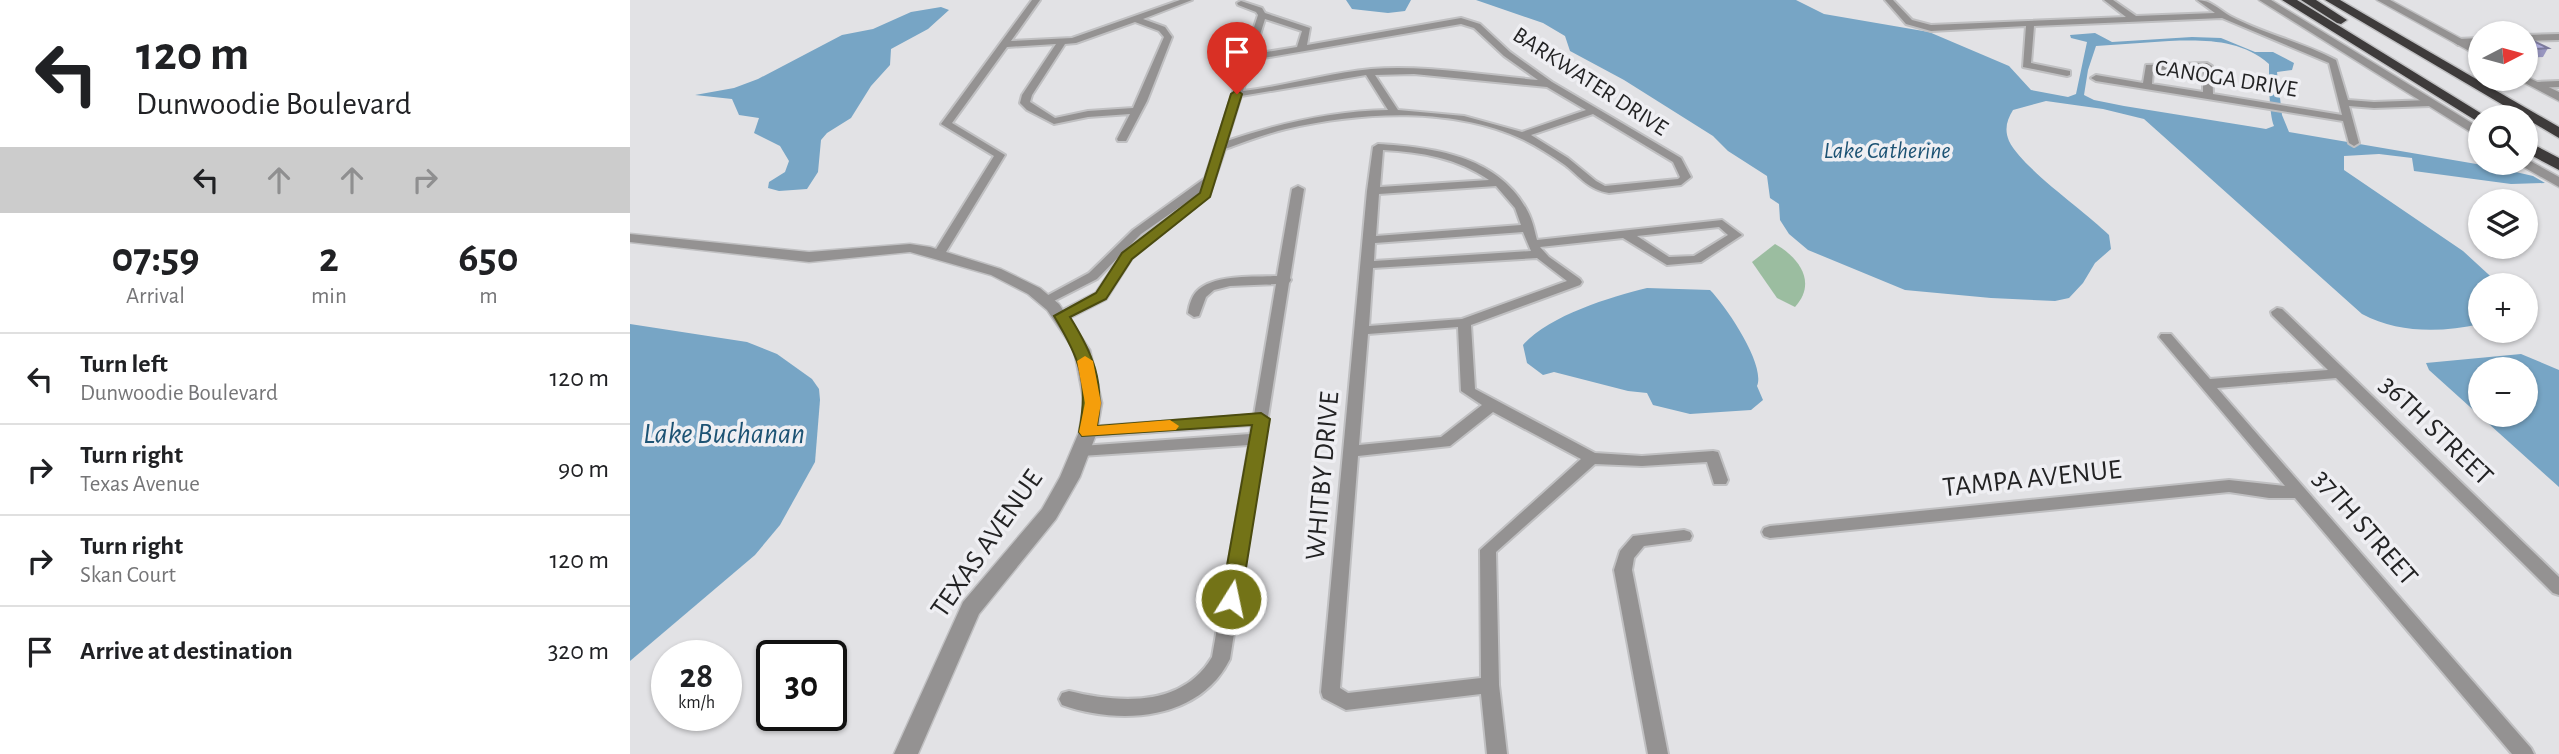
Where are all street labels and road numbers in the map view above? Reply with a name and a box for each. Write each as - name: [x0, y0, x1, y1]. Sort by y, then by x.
- street label: BARKWATER DRIVE: [1508, 23, 1672, 141]
- street label: CANOGA DRIVE: [2153, 56, 2299, 102]
- street label: 36TH STREET: [2374, 371, 2498, 492]
- street label: WHITBY DRIVE: [1302, 390, 1344, 562]
- street label: TAMPA AVENUE: [1941, 456, 2123, 502]
- street label: TEXAS AVENUE: [926, 465, 1048, 623]
- street label: 37TH STREET: [2307, 465, 2423, 592]

